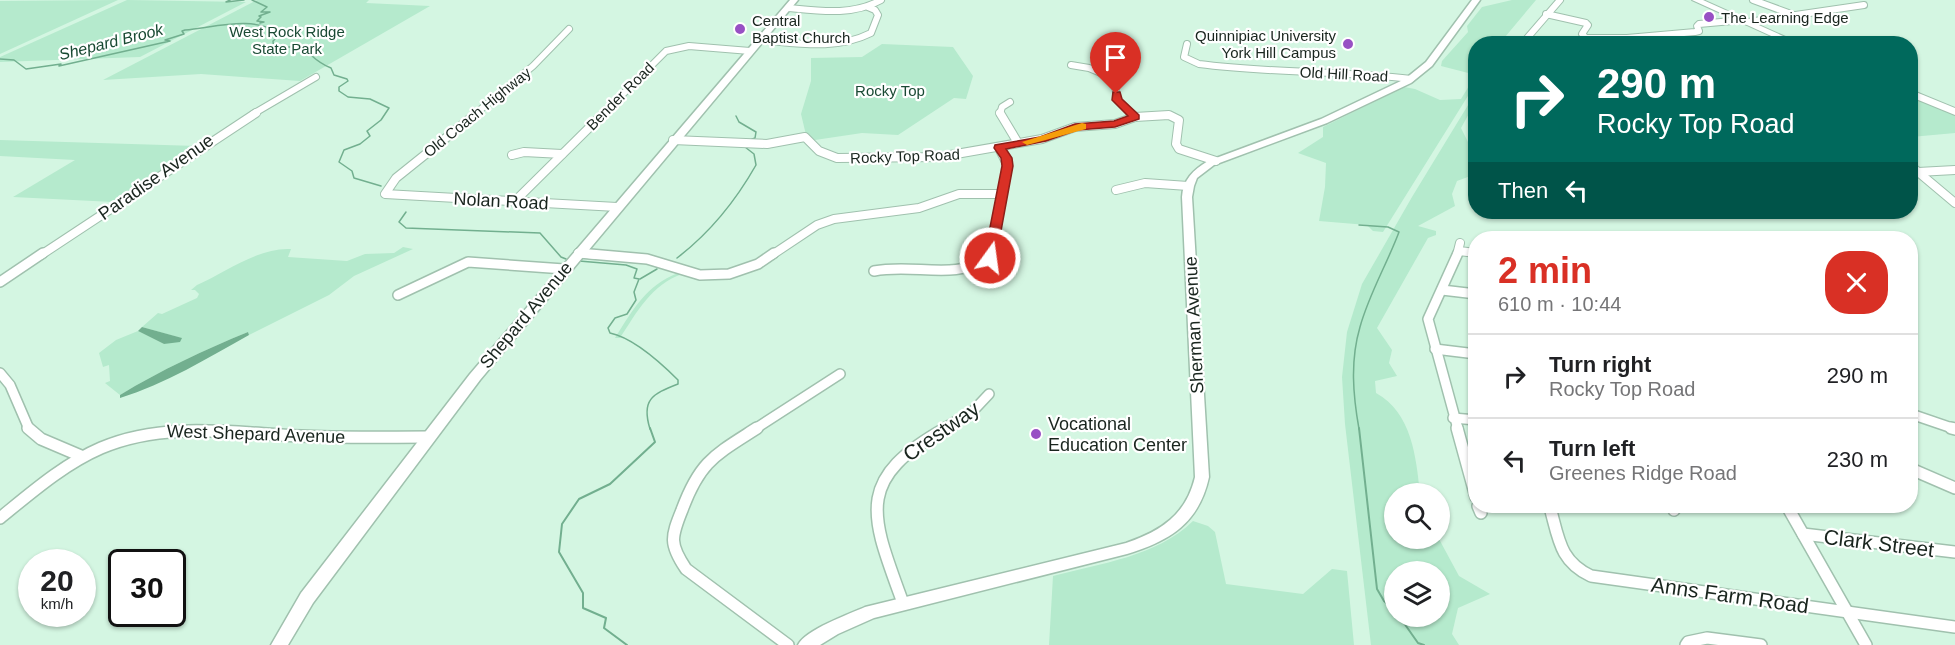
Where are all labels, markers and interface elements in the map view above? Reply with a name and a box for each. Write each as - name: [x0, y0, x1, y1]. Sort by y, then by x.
- place label: The Learning Edge: [1721, 9, 1849, 26]
- marker: The Learning Edge: [1702, 10, 1716, 24]
- place label: Central Baptist Church: [752, 12, 850, 46]
- water label: Shepard Brook: [57, 21, 166, 63]
- marker: Central Baptist Church: [733, 22, 747, 36]
- park label: West Rock Ridge State Park: [229, 23, 345, 57]
- place label: Quinnipiac University York Hill Campus: [1195, 27, 1336, 61]
- pin: [1090, 32, 1141, 94]
- marker: Quinnipiac University York Hill Campus: [1341, 37, 1355, 51]
- icon: arrive: [1099, 41, 1132, 74]
- street label: Bender Road: [583, 59, 657, 133]
- icon: right: [1498, 60, 1576, 138]
- text: 290 m: [1597, 60, 1716, 107]
- street label: Old Coach Highway: [420, 63, 534, 160]
- street label: Old Hill Road: [1299, 63, 1389, 85]
- park label: Rocky Top: [855, 82, 925, 99]
- text: Rocky Top Road: [1597, 109, 1795, 139]
- street label: Paradise Avenue: [95, 130, 217, 224]
- street label: Rocky Top Road: [850, 146, 960, 166]
- icon: left: [1560, 174, 1593, 207]
- text: Then: [1498, 178, 1548, 203]
- street label: Nolan Road: [453, 189, 549, 213]
- position arrow: [958, 226, 1022, 290]
- text: 2 min: [1498, 250, 1592, 291]
- button: close: [1825, 251, 1888, 314]
- street label: Sherman Avenue: [1180, 256, 1208, 394]
- street label: Shepard Avenue: [476, 258, 576, 372]
- text: 610 m · 10:44: [1498, 293, 1621, 315]
- text: Turn right: [1549, 352, 1651, 377]
- icon: right: [1498, 360, 1531, 393]
- text: 290 m: [1827, 363, 1888, 388]
- text: Rocky Top Road: [1549, 378, 1695, 400]
- street label: Crestway: [899, 396, 984, 466]
- place label: Vocational Education Center: [1048, 414, 1187, 455]
- street label: West Shepard Avenue: [166, 421, 346, 447]
- marker: Vocational Education Center: [1029, 427, 1043, 441]
- text: Turn left: [1549, 436, 1635, 461]
- icon: left: [1498, 444, 1531, 477]
- text: 230 m: [1827, 447, 1888, 472]
- text: Greenes Ridge Road: [1549, 462, 1737, 484]
- map controls: [1384, 483, 1450, 627]
- button: search: [1384, 483, 1450, 549]
- street label: Clark Street: [1823, 525, 1936, 561]
- speed limit sign: 30: [108, 549, 186, 627]
- button: layers: [1384, 561, 1450, 627]
- text: 20: [40, 564, 74, 597]
- street label: Anns Farm Road: [1650, 573, 1810, 617]
- text: km/h: [41, 595, 73, 612]

